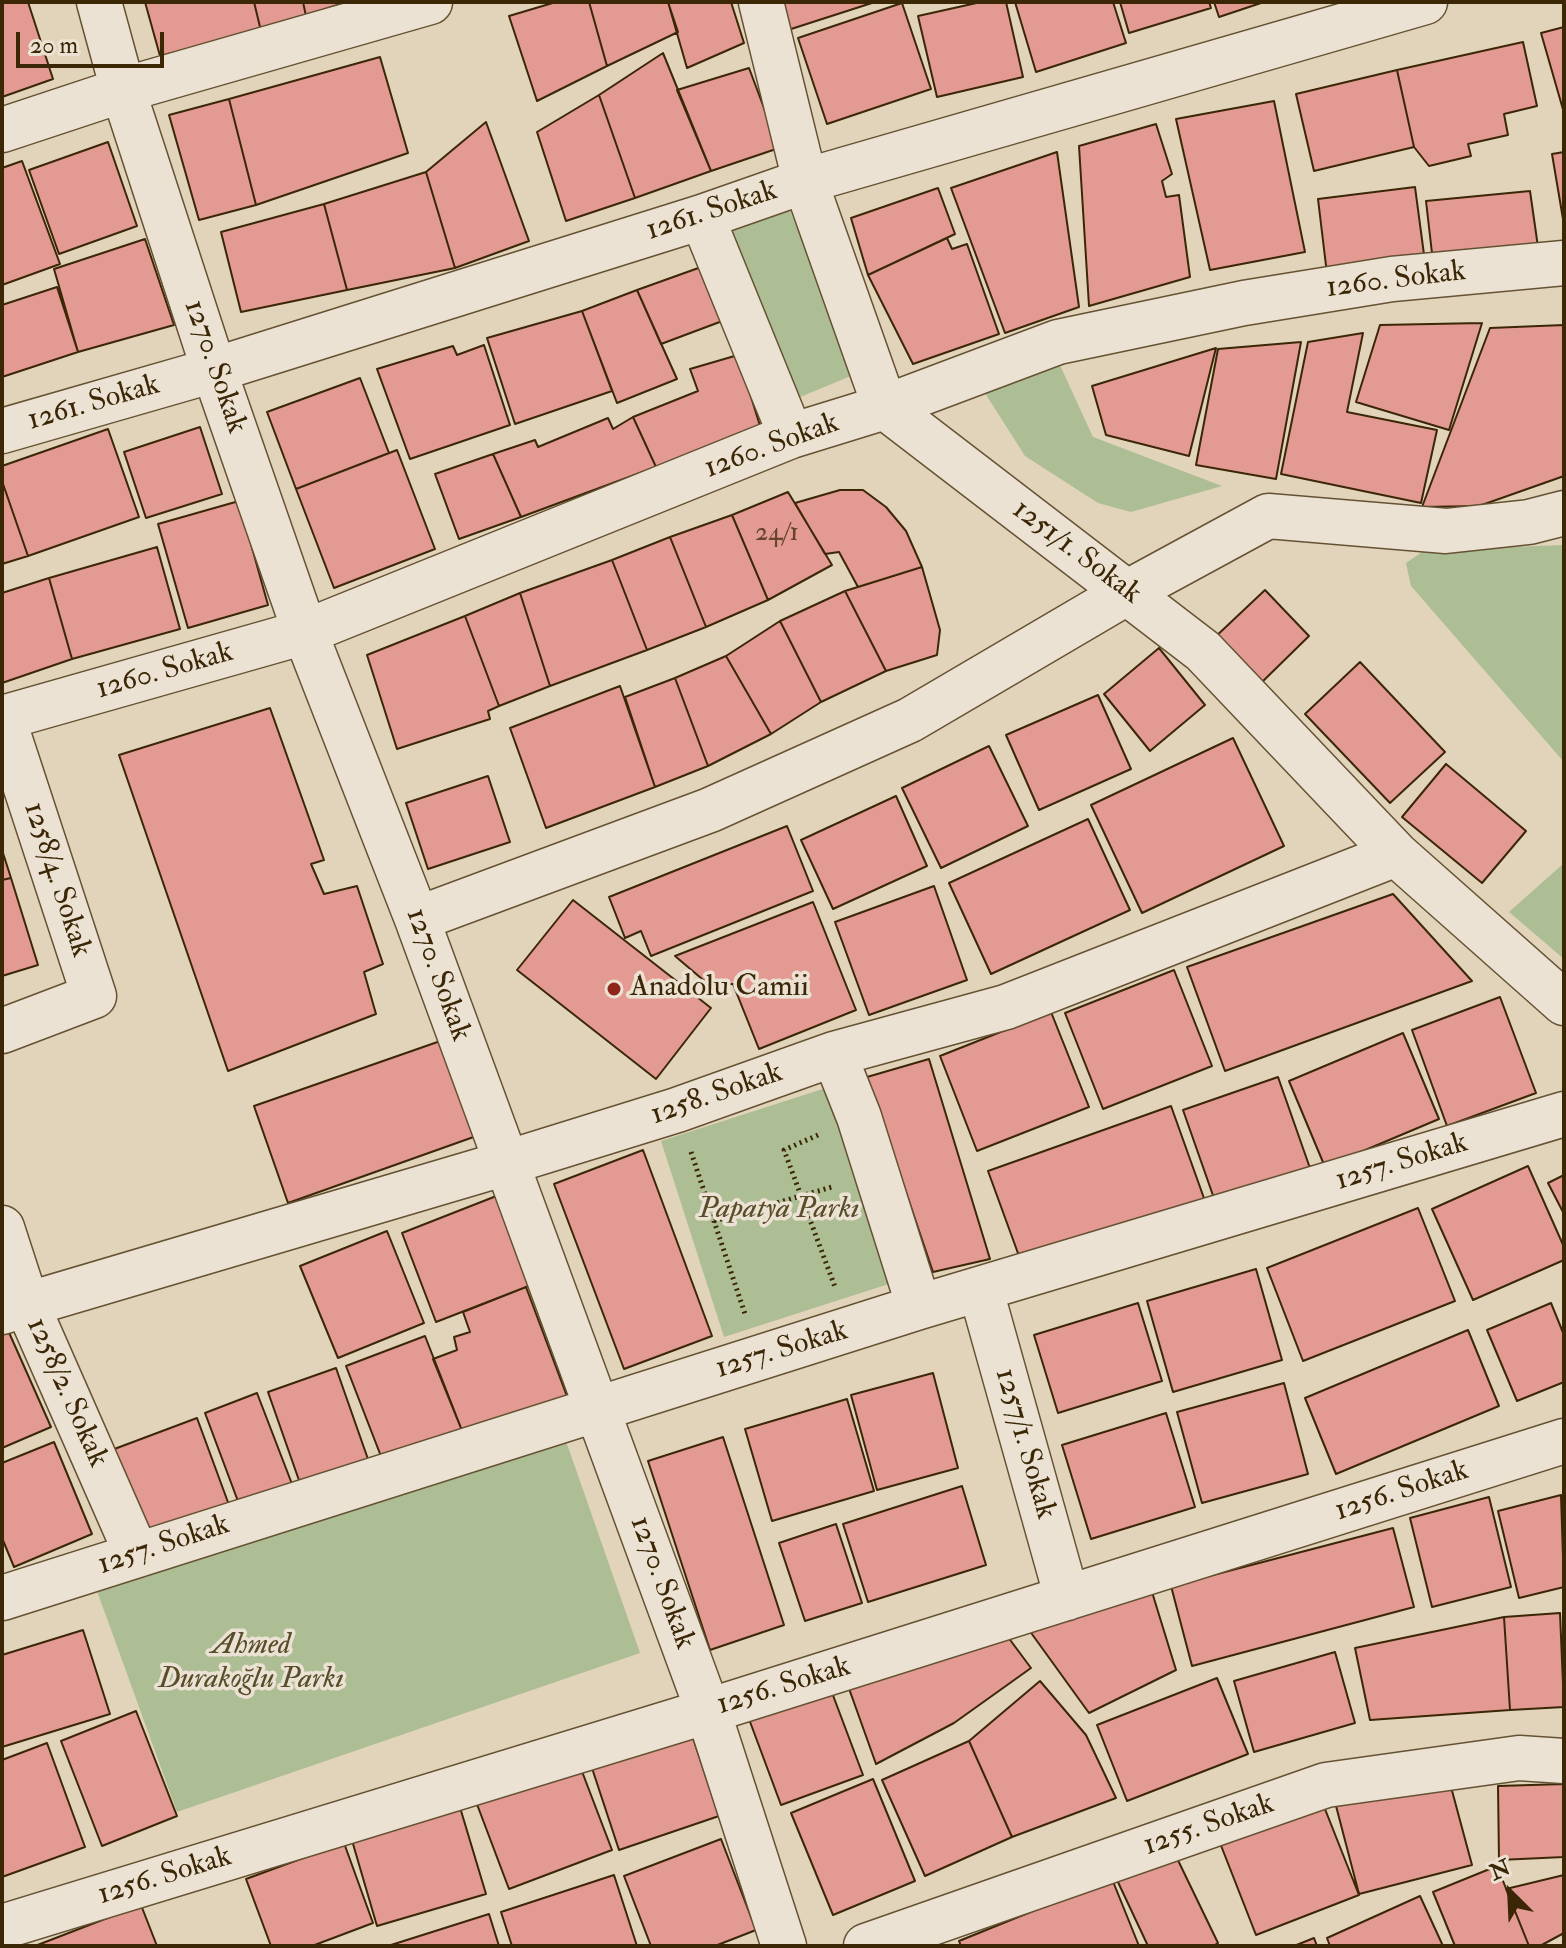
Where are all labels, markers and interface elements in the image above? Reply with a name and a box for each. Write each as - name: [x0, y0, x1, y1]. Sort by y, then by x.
- scale bar: [20, 16, 168, 66]
- text: 20 m: [30, 30, 78, 61]
- street label: 1261. Sokak: [642, 174, 782, 250]
- street label: 1260. Sokak: [1324, 255, 1468, 307]
- street label: 1270. Sokak: [174, 296, 254, 438]
- street label: 1261. Sokak: [24, 368, 164, 440]
- street label: 1260. Sokak: [700, 406, 844, 488]
- street label: 1251/1. Sokak: [1004, 493, 1148, 613]
- house number: 24/1: [755, 518, 799, 550]
- street label: 1260. Sokak: [93, 635, 237, 709]
- street label: 1258/4. Sokak: [14, 798, 98, 962]
- street label: 1270. Sokak: [396, 904, 478, 1046]
- place label: Anadolu Camii: [630, 971, 809, 1007]
- marker: Anadolu Camii: [605, 980, 623, 998]
- street label: 1258. Sokak: [646, 1056, 788, 1134]
- street label: 1257. Sokak: [1332, 1126, 1472, 1200]
- park label: Papatya Parkı: [699, 1193, 859, 1229]
- street label: 1258/2. Sokak: [17, 1313, 115, 1473]
- street label: 1257. Sokak: [712, 1314, 852, 1388]
- street label: 1257/1. Sokak: [985, 1365, 1063, 1523]
- street label: 1256. Sokak: [1331, 1454, 1473, 1530]
- street label: 1257. Sokak: [94, 1508, 234, 1584]
- street label: 1270. Sokak: [620, 1512, 702, 1654]
- park label: Ahmed Durakoğlu Parkı: [158, 1629, 344, 1700]
- street label: 1256. Sokak: [713, 1650, 855, 1724]
- street label: 1255. Sokak: [1139, 1787, 1279, 1865]
- street label: 1256. Sokak: [94, 1840, 236, 1914]
- north arrow: [1470, 1852, 1550, 1932]
- text: N: [1486, 1853, 1515, 1887]

